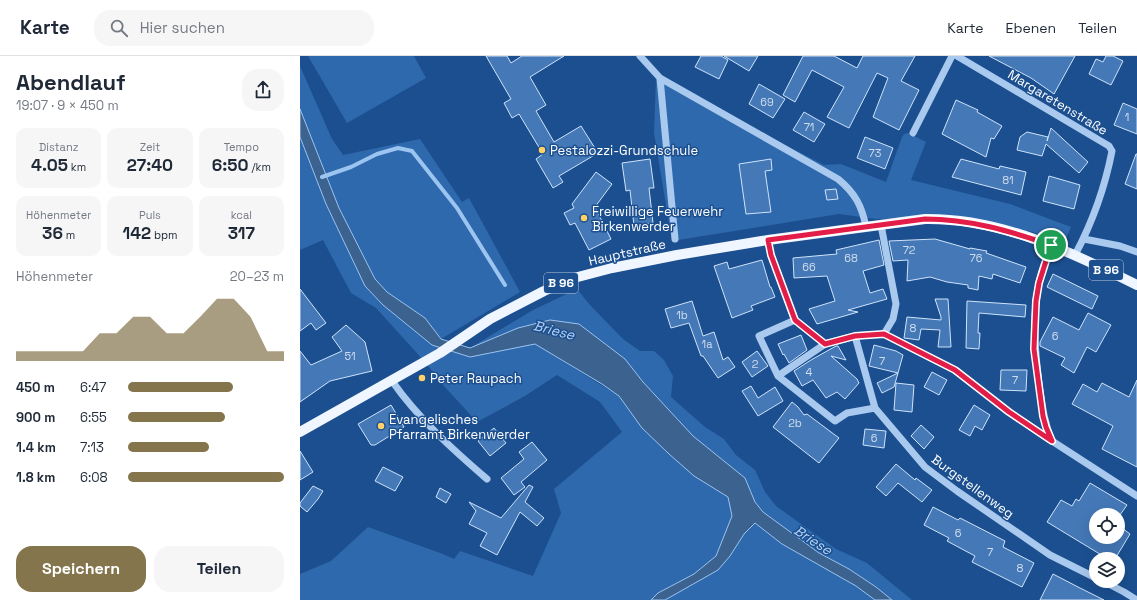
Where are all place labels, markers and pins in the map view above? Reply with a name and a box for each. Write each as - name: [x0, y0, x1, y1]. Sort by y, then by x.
- place label: Pestalozzi-Grundschule: [550, 142, 698, 159]
- marker: Pestalozzi-Grundschule: [537, 145, 547, 155]
- place label: Freiwillige Feuerwehr Birkenwerder: [592, 203, 723, 235]
- marker: Freiwillige Feuerwehr Birkenwerder: [579, 213, 589, 223]
- pin: [1034, 228, 1068, 262]
- place label: Peter Raupach: [430, 370, 522, 387]
- marker: Peter Raupach: [417, 373, 427, 383]
- place label: Evangelisches Pfarramt Birkenwerder: [389, 411, 530, 443]
- marker: Evangelisches Pfarramt Birkenwerder: [376, 421, 386, 431]

